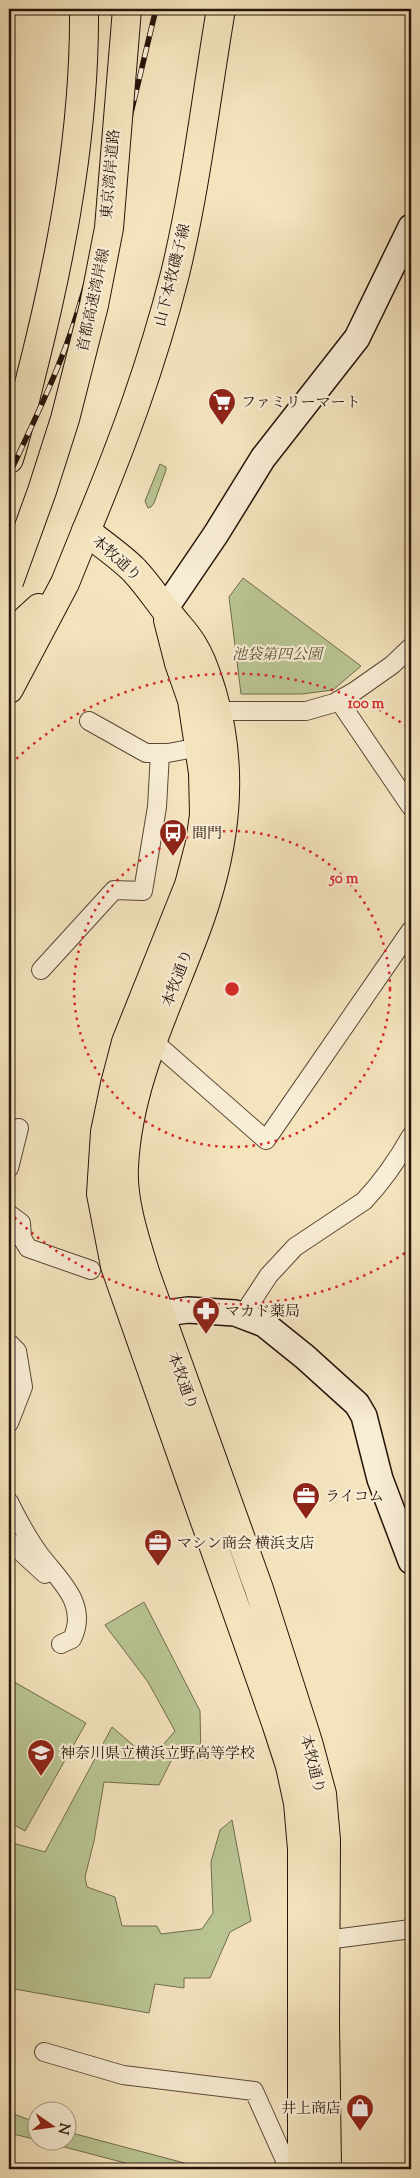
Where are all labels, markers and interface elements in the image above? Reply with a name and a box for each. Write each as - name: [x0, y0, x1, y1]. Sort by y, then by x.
- street label: 東京湾岸道路: [97, 128, 126, 220]
- street label: 山下本牧磯子線: [151, 222, 196, 329]
- street label: 首都高速湾岸線: [73, 247, 116, 354]
- supermarket icon: ファミリーマート: [207, 387, 237, 426]
- place label: ファミリーマート: [241, 393, 361, 414]
- street label: 本牧通り: [87, 531, 145, 587]
- park label: 池袋第四公園: [232, 645, 325, 666]
- text: 100 m: [348, 694, 385, 715]
- bus stop icon: 間門: [158, 818, 188, 857]
- place label: 間門: [192, 824, 222, 845]
- text: 50 m: [329, 869, 359, 890]
- street label: 本牧通り: [158, 947, 199, 1010]
- centre of rings: [223, 980, 241, 998]
- pharmacy icon: マカド薬局: [191, 1296, 221, 1335]
- place label: マカド薬局: [225, 1302, 300, 1323]
- street label: 本牧通り: [161, 1350, 202, 1413]
- office icon: ライコム: [291, 1481, 321, 1520]
- place label: ライコム: [325, 1487, 384, 1508]
- office icon: マシン商会 横浜支店: [143, 1528, 173, 1567]
- place label: マシン商会 横浜支店: [177, 1534, 315, 1555]
- street label: 本牧通り: [294, 1733, 329, 1796]
- school or university icon: 神奈川県立横浜立野高等学校: [26, 1738, 56, 1777]
- place label: 神奈川県立横浜立野高等学校: [60, 1744, 255, 1765]
- shop icon: 井上商店: [345, 2093, 375, 2132]
- place label: 井上商店: [281, 2099, 341, 2120]
- north arrow: [28, 2100, 78, 2150]
- text: N: [52, 2121, 74, 2136]

